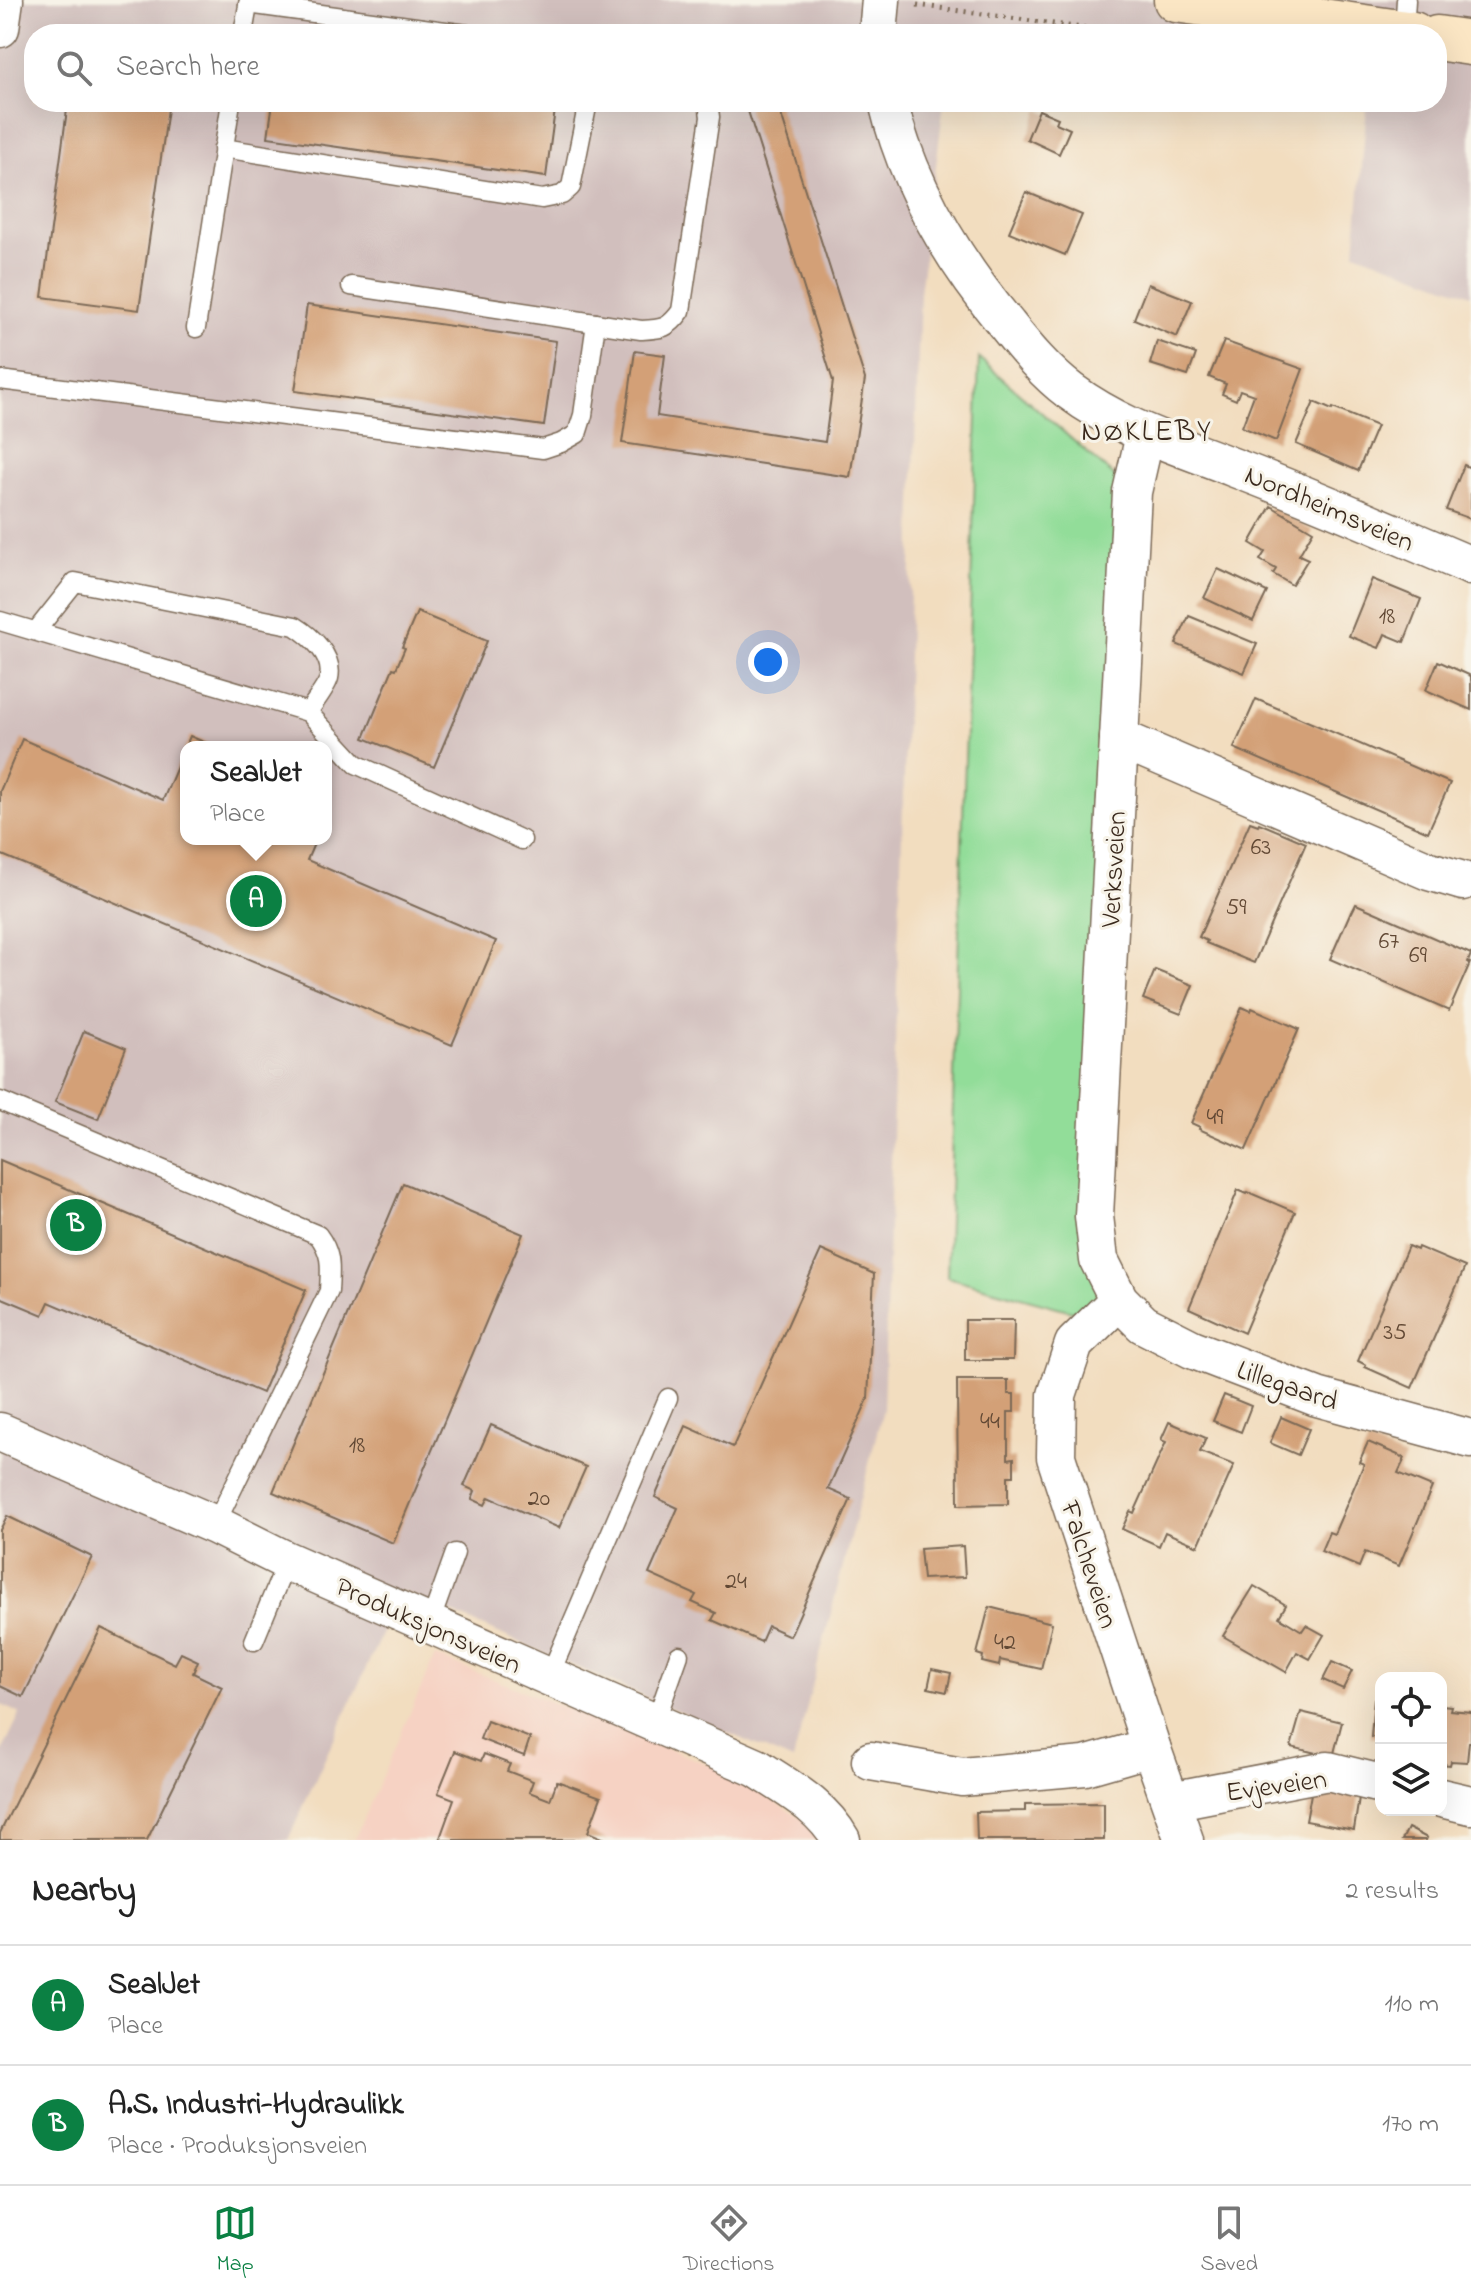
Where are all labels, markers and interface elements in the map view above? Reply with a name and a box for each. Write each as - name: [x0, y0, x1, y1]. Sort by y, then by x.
- search box: [24, 24, 1447, 112]
- icon: search: [52, 46, 96, 90]
- text: Search here: [116, 46, 260, 90]
- district label: NØKLEBY: [1081, 411, 1213, 455]
- street label: Nordheimsveien: [1238, 456, 1420, 564]
- house number: 18: [1379, 600, 1395, 635]
- your location: [748, 642, 788, 682]
- popup: [180, 741, 332, 845]
- text: SealJet: [210, 752, 302, 796]
- text: Place: [210, 796, 265, 834]
- street label: Verksveien: [1092, 810, 1139, 929]
- house number: 63: [1251, 831, 1271, 866]
- pin: A: [230, 871, 282, 931]
- house number: 59: [1226, 891, 1247, 926]
- house number: 67: [1379, 925, 1399, 960]
- house number: 69: [1409, 939, 1428, 974]
- house number: 49: [1206, 1101, 1224, 1136]
- pin: B: [50, 1195, 102, 1255]
- house number: 35: [1383, 1316, 1407, 1351]
- street label: Lillegaard: [1231, 1351, 1343, 1424]
- house number: 44: [980, 1405, 1000, 1440]
- house number: 18: [349, 1429, 365, 1464]
- house number: 20: [528, 1482, 550, 1517]
- street label: Falcheveien: [1047, 1495, 1128, 1634]
- house number: 24: [725, 1565, 747, 1600]
- street label: Produksjonsveien: [328, 1568, 527, 1687]
- house number: 42: [994, 1626, 1016, 1661]
- map controls: [1375, 1672, 1447, 1816]
- button: locate: [1375, 1672, 1447, 1744]
- button: layers: [1375, 1744, 1447, 1816]
- street label: Evjeveien: [1223, 1760, 1330, 1815]
- text: Nearby: [32, 1867, 136, 1917]
- text: 2 results: [1346, 1873, 1439, 1911]
- text: SealJet: [108, 1964, 200, 2008]
- text: A: [50, 1986, 66, 2024]
- text: 110 m: [1385, 1986, 1439, 2024]
- text: Place: [108, 2008, 163, 2046]
- text: A.S. Industri-Hydraulikk: [108, 2084, 404, 2128]
- text: B: [49, 2106, 67, 2144]
- text: 170 m: [1382, 2106, 1439, 2144]
- text: Place · Produksjonsveien: [108, 2128, 367, 2166]
- tab: Map: [213, 2201, 257, 2281]
- tab: Directions: [683, 2201, 774, 2281]
- tab: Saved: [1201, 2201, 1258, 2281]

